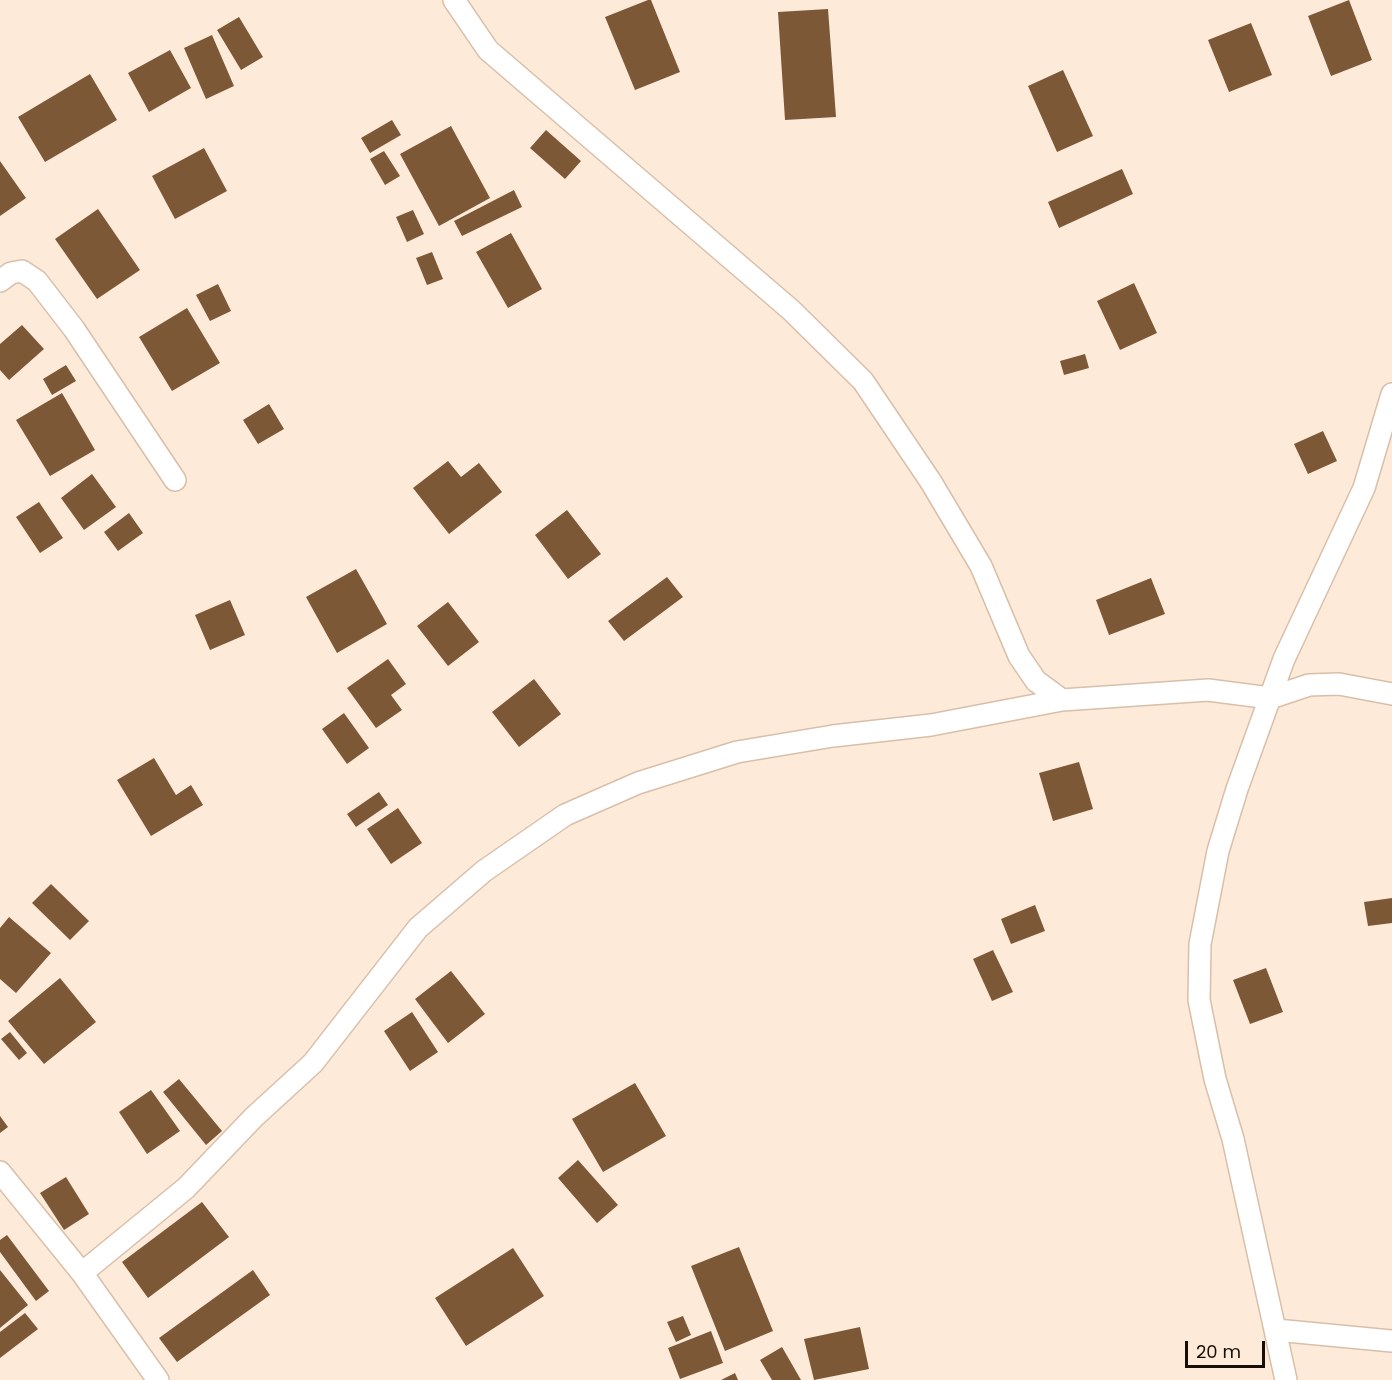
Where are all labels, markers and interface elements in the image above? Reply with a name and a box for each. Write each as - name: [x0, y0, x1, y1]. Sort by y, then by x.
- scale bar: [1188, 1329, 1268, 1367]
- text: 20 m: [1196, 1339, 1241, 1364]

